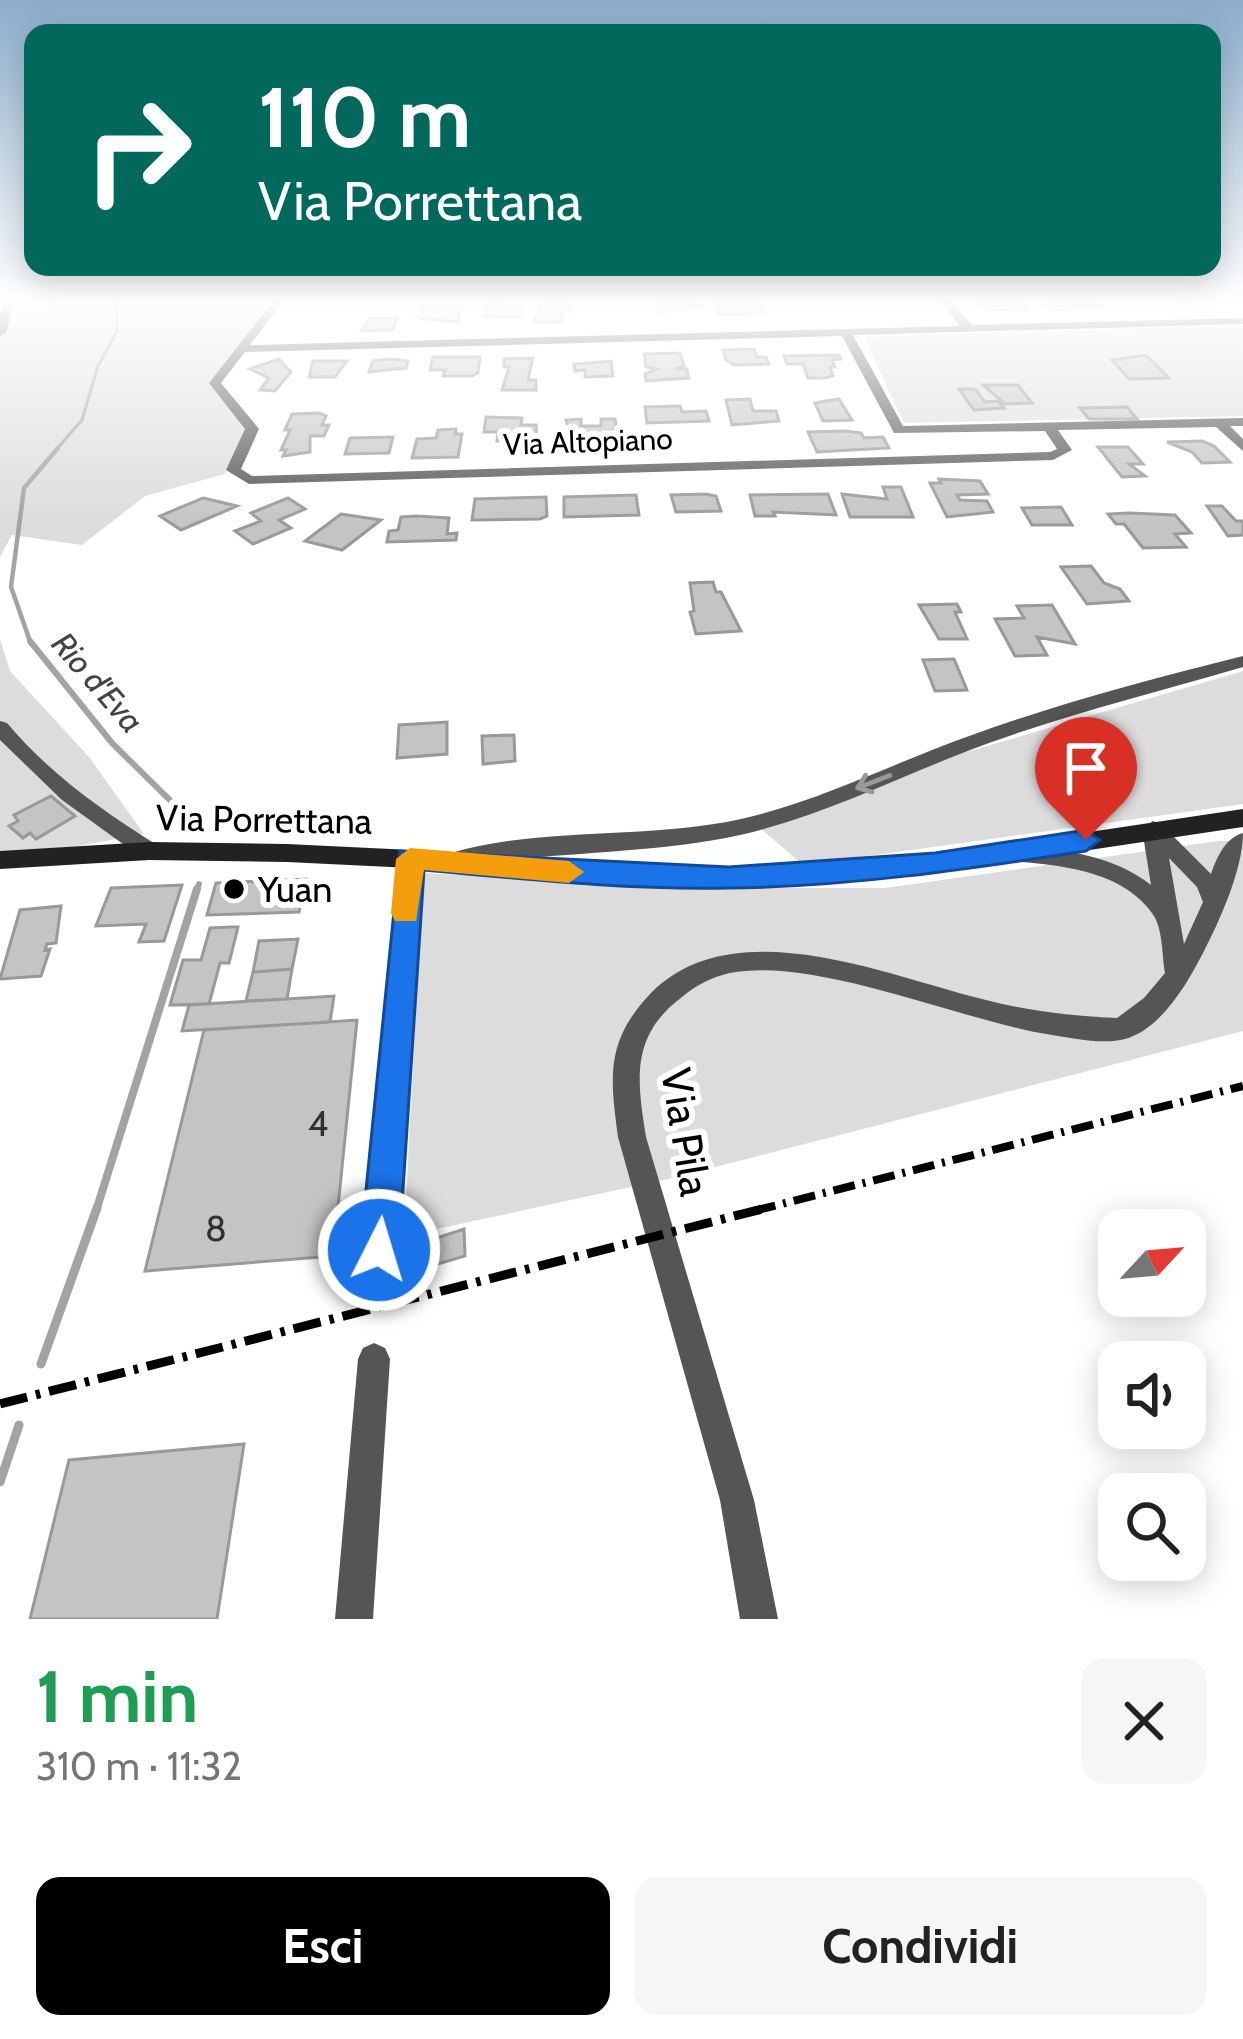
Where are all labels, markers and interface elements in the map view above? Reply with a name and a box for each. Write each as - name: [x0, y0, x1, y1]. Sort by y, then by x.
- text: 110 m: [258, 66, 471, 168]
- icon: right: [60, 72, 216, 228]
- text: Via Porrettana: [258, 168, 582, 234]
- street label: Via Altopiano: [503, 420, 673, 463]
- water label: Rio d'Eva: [44, 624, 152, 740]
- pin: [1035, 717, 1137, 840]
- icon: arrive: [1053, 735, 1119, 801]
- one-way arrow: [856, 772, 893, 794]
- street label: Via Porrettana: [156, 795, 372, 843]
- place label: Yuan: [257, 867, 332, 911]
- marker: Yuan: [221, 876, 247, 902]
- street label: Via Pila: [650, 1064, 722, 1200]
- house number: 4: [308, 1101, 328, 1145]
- position arrow: [316, 1187, 442, 1313]
- house number: 8: [205, 1206, 227, 1250]
- north arrow: [1098, 1209, 1206, 1317]
- map controls: [1098, 1209, 1206, 1581]
- button: sound: [1098, 1341, 1206, 1449]
- button: search: [1098, 1473, 1206, 1581]
- text: 1 min: [36, 1653, 198, 1740]
- button: close: [1081, 1658, 1207, 1784]
- text: 310 m · 11:32: [36, 1742, 242, 1790]
- button: Esci: [36, 1877, 610, 2015]
- button: Condividi: [634, 1877, 1207, 2015]

